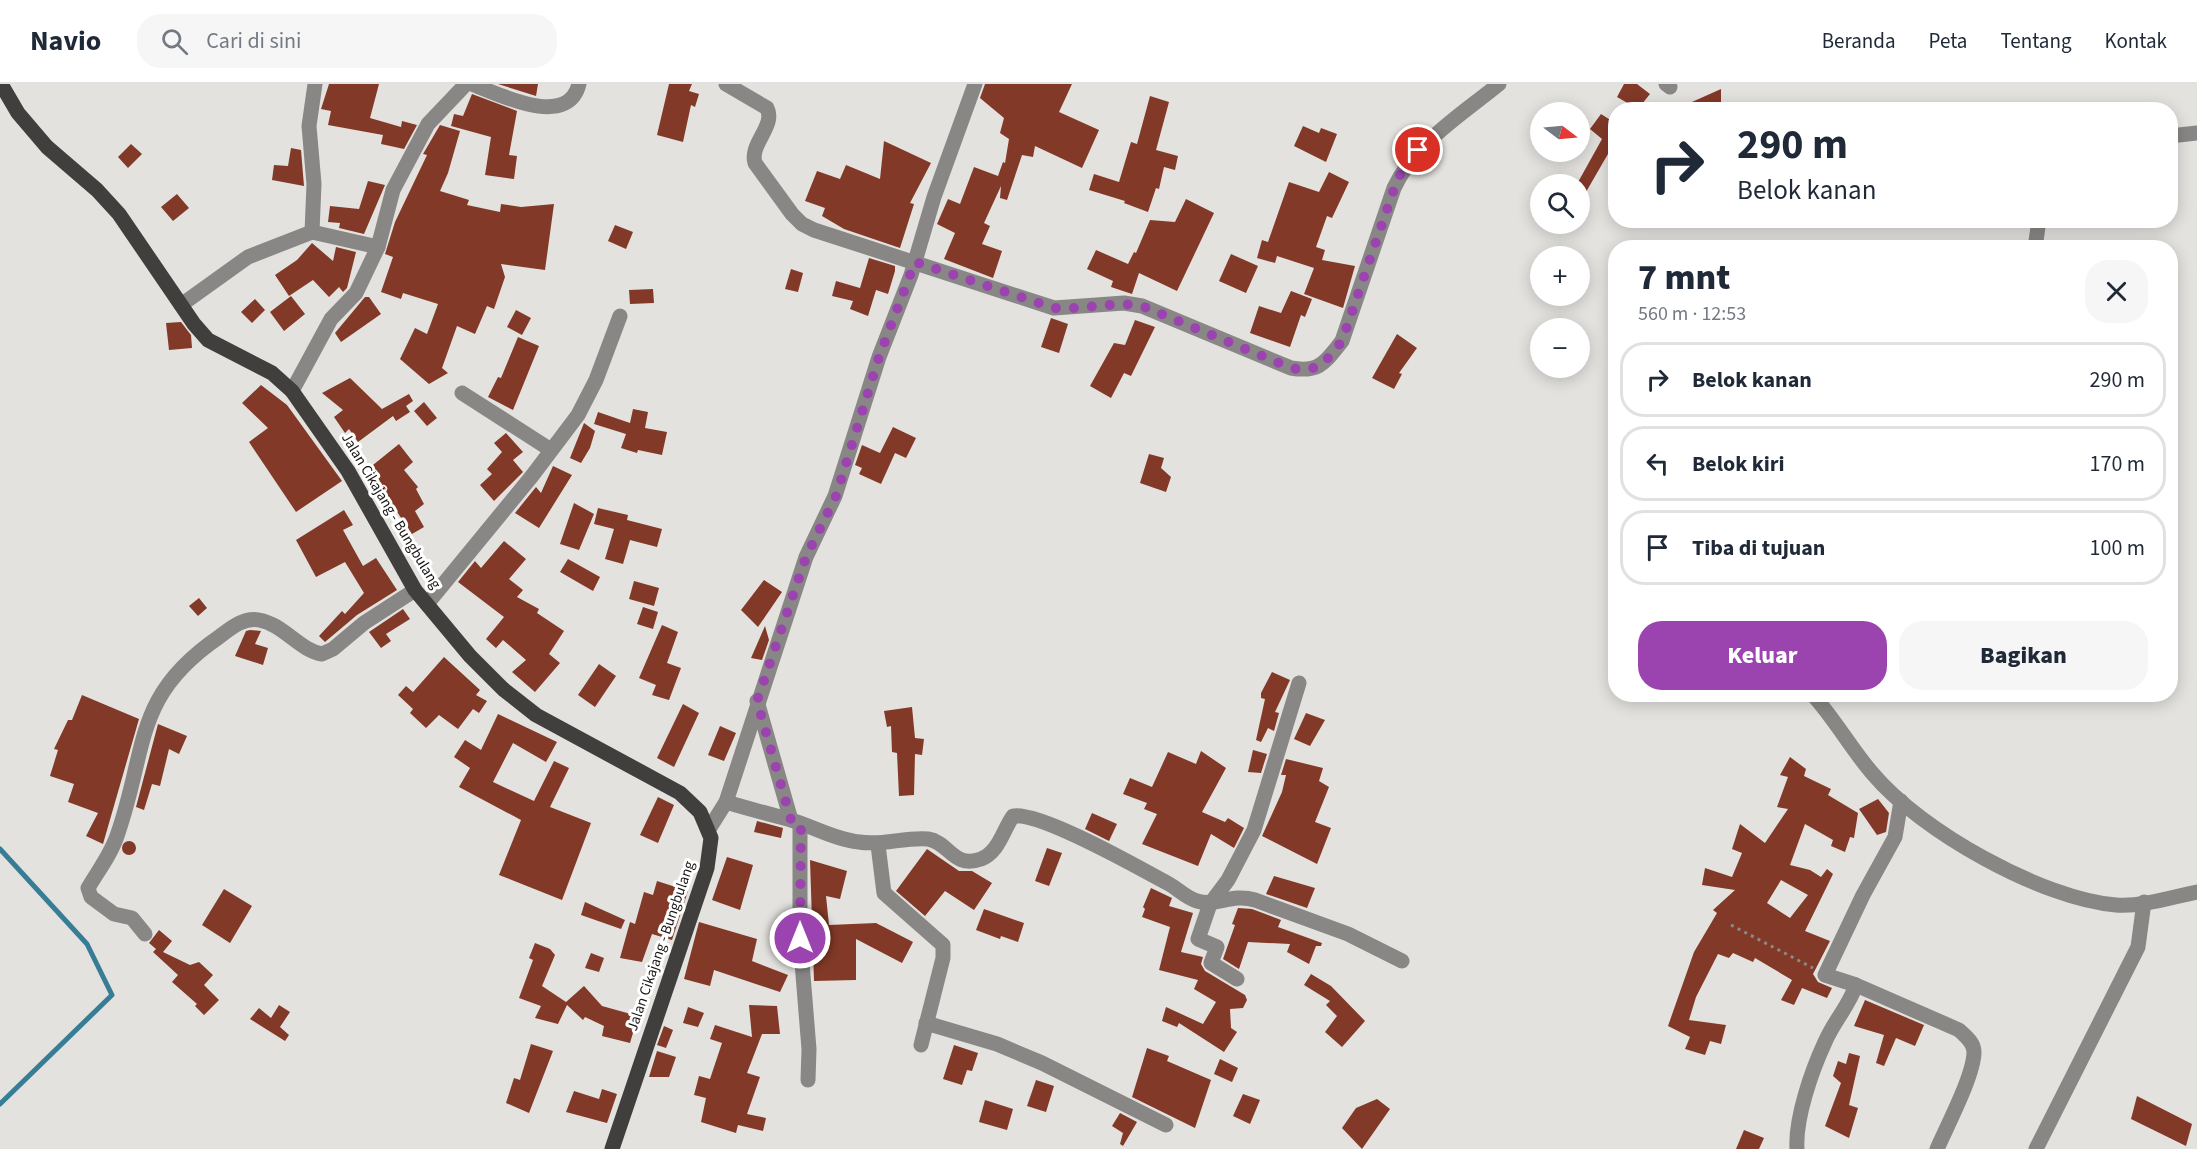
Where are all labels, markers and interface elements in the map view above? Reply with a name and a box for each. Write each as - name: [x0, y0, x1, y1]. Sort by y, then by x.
- search box: [137, 14, 557, 68]
- text: Navio: [30, 21, 101, 61]
- icon: search: [158, 25, 191, 58]
- text: Cari di sini: [206, 25, 302, 57]
- text: Beranda: [1822, 26, 1896, 56]
- text: Peta: [1929, 26, 1967, 56]
- text: Tentang: [2000, 26, 2071, 56]
- text: Kontak: [2104, 26, 2167, 56]
- north arrow: [1530, 102, 1590, 162]
- map controls: [1530, 102, 1590, 378]
- text: 290 m: [1737, 115, 1848, 175]
- pin: [1392, 124, 1443, 175]
- icon: right: [1638, 126, 1716, 204]
- icon: arrive: [1401, 133, 1434, 166]
- text: Belok kanan: [1737, 171, 1876, 210]
- button: search: [1530, 174, 1590, 234]
- button: +: [1530, 246, 1590, 306]
- text: 7 mnt: [1638, 252, 1730, 303]
- button: close: [2085, 260, 2148, 323]
- text: 560 m · 12:53: [1638, 300, 1746, 328]
- button: −: [1530, 318, 1590, 378]
- icon: right: [1641, 363, 1674, 396]
- text: Belok kanan: [1692, 364, 1812, 396]
- text: 290 m: [2090, 364, 2145, 396]
- street label: Jalan Cikajang - Bungbulang: [336, 429, 446, 593]
- icon: left: [1641, 447, 1674, 480]
- text: Belok kiri: [1692, 448, 1785, 480]
- text: 170 m: [2090, 448, 2145, 480]
- icon: arrive: [1641, 531, 1674, 564]
- text: Tiba di tujuan: [1692, 532, 1825, 564]
- text: 100 m: [2090, 532, 2145, 564]
- button: Keluar: [1638, 621, 1887, 690]
- button: Bagikan: [1899, 621, 2148, 690]
- street label: Jalan Cikajang - Bungbulang: [622, 858, 700, 1034]
- position arrow: [768, 906, 832, 970]

